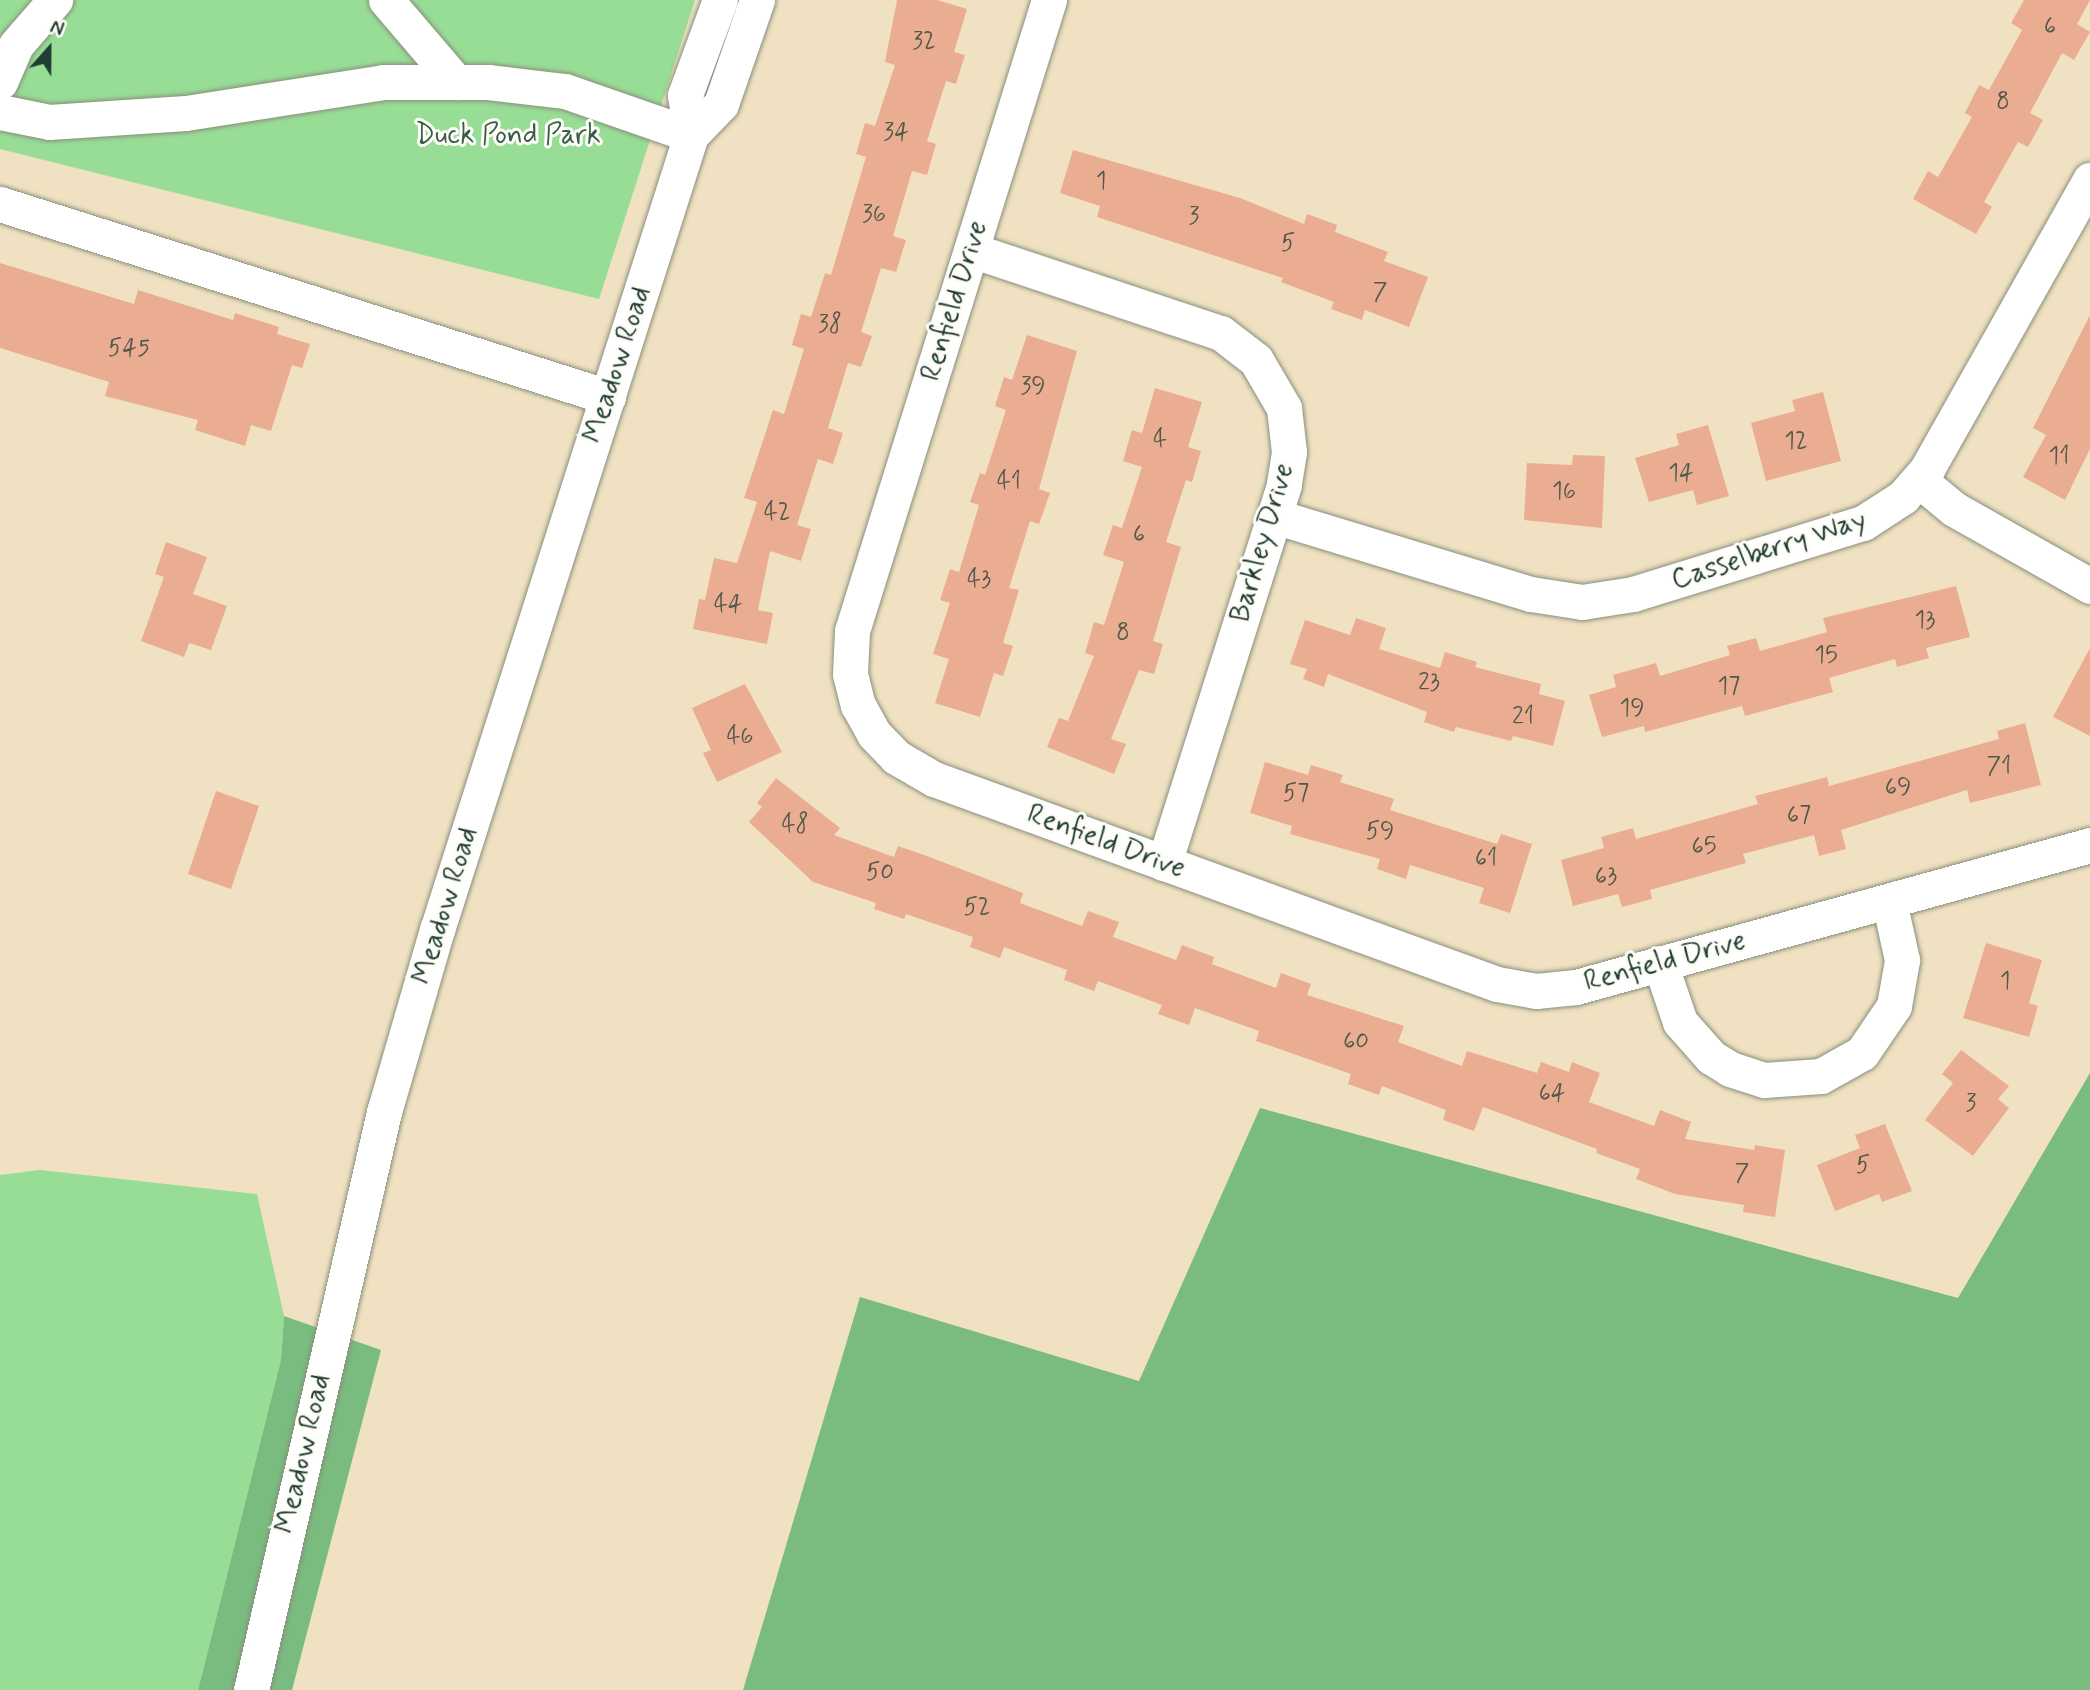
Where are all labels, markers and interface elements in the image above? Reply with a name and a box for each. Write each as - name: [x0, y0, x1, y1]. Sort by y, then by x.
- house number: 6: [2044, 13, 2056, 41]
- north arrow: [14, 14, 84, 84]
- text: N: [46, 15, 67, 43]
- house number: 32: [912, 28, 936, 56]
- house number: 8: [1996, 88, 2010, 116]
- park label: Duck Pond Park: [415, 119, 601, 153]
- house number: 34: [883, 119, 909, 147]
- house number: 1: [1096, 168, 1106, 196]
- house number: 36: [862, 201, 886, 229]
- house number: 3: [1189, 203, 1199, 231]
- street label: Renfield Drive: [915, 218, 995, 384]
- house number: 5: [1281, 230, 1295, 258]
- house number: 7: [1373, 279, 1387, 307]
- street label: Meadow Road: [577, 282, 659, 448]
- house number: 38: [818, 311, 842, 339]
- house number: 545: [108, 335, 150, 363]
- house number: 39: [1020, 373, 1046, 401]
- house number: 4: [1153, 426, 1167, 454]
- house number: 12: [1784, 428, 1808, 456]
- house number: 11: [2048, 443, 2070, 471]
- house number: 14: [1668, 460, 1694, 488]
- street label: Barkley Drive: [1225, 461, 1301, 625]
- house number: 41: [997, 468, 1021, 496]
- house number: 16: [1552, 478, 1576, 506]
- house number: 42: [764, 499, 790, 527]
- street label: Casselberry Way: [1668, 504, 1870, 598]
- house number: 6: [1133, 521, 1145, 549]
- house number: 43: [967, 566, 991, 594]
- house number: 44: [714, 591, 742, 619]
- house number: 13: [1915, 607, 1935, 635]
- house number: 8: [1116, 619, 1130, 647]
- house number: 15: [1814, 642, 1838, 670]
- house number: 23: [1418, 669, 1440, 697]
- house number: 17: [1718, 673, 1740, 701]
- house number: 19: [1619, 695, 1645, 723]
- house number: 21: [1512, 703, 1534, 731]
- house number: 46: [726, 723, 754, 751]
- house number: 71: [1987, 753, 2011, 781]
- house number: 69: [1885, 774, 1911, 802]
- house number: 57: [1283, 780, 1309, 808]
- street label: Renfield Drive: [1023, 798, 1189, 886]
- house number: 67: [1787, 802, 1811, 830]
- house number: 48: [781, 811, 809, 839]
- house number: 59: [1366, 818, 1394, 846]
- street label: Meadow Road: [406, 823, 486, 989]
- house number: 65: [1691, 833, 1717, 861]
- house number: 61: [1475, 845, 1497, 873]
- house number: 50: [866, 859, 894, 887]
- house number: 63: [1595, 863, 1617, 891]
- house number: 52: [963, 894, 991, 922]
- street label: Renfield Drive: [1582, 925, 1748, 999]
- house number: 1: [2000, 968, 2010, 996]
- house number: 60: [1343, 1028, 1369, 1056]
- house number: 64: [1539, 1080, 1565, 1108]
- house number: 3: [1966, 1090, 1976, 1118]
- house number: 5: [1856, 1152, 1870, 1180]
- house number: 7: [1735, 1160, 1749, 1188]
- street label: Meadow Road: [269, 1371, 339, 1537]

